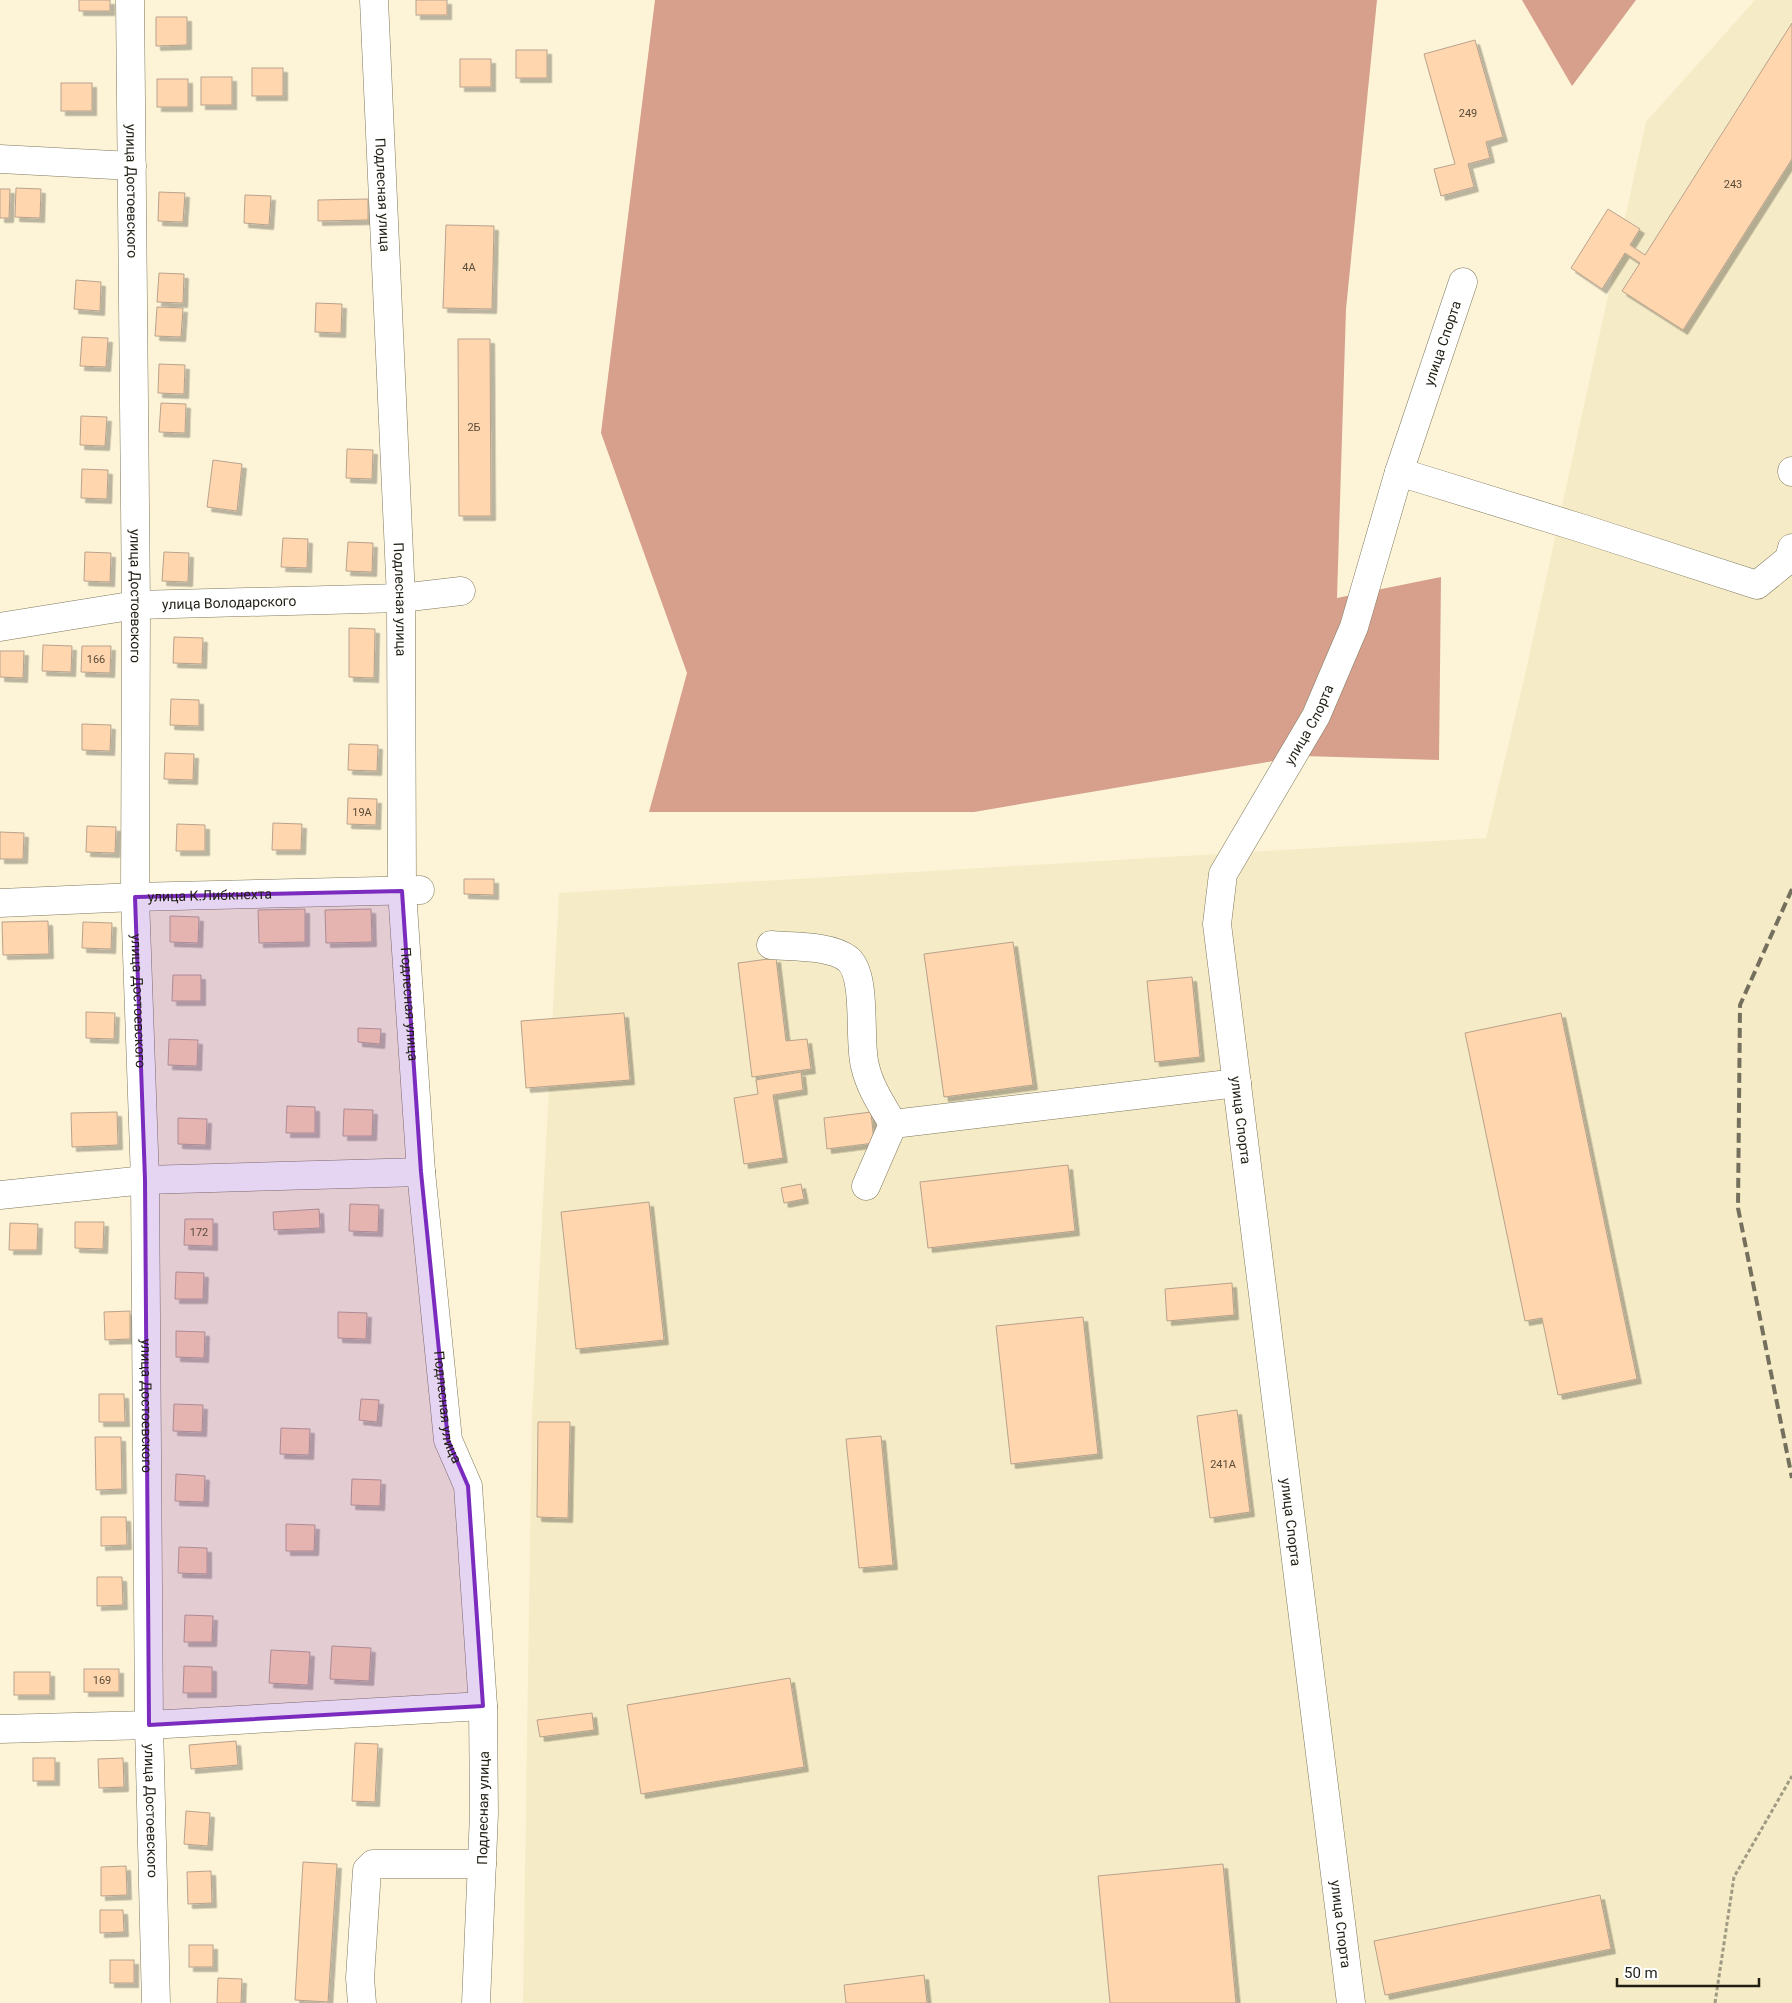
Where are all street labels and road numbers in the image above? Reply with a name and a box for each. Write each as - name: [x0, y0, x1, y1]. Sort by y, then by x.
- street label: улица Достоевского: [123, 124, 141, 258]
- street label: Подлесная улица: [372, 137, 393, 252]
- street label: улица Спорта: [1421, 299, 1464, 388]
- street label: улица Достоевского: [127, 529, 144, 663]
- street label: Подлесная улица: [390, 542, 409, 656]
- street label: улица Володарского: [162, 593, 297, 612]
- street label: улица Спорта: [1281, 682, 1336, 768]
- street label: улица К.Либкнехта: [147, 886, 272, 905]
- street label: улица Достоевского: [128, 934, 149, 1068]
- street label: Подлесная улица: [398, 947, 421, 1062]
- street label: улица Спорта: [1228, 1075, 1254, 1165]
- street label: улица Достоевского: [138, 1339, 155, 1473]
- street label: Подлесная улица: [431, 1350, 465, 1466]
- street label: улица Спорта: [1278, 1477, 1304, 1567]
- street label: улица Достоевского: [141, 1743, 161, 1878]
- street label: Подлесная улица: [474, 1751, 492, 1865]
- street label: улица Спорта: [1328, 1879, 1354, 1969]

